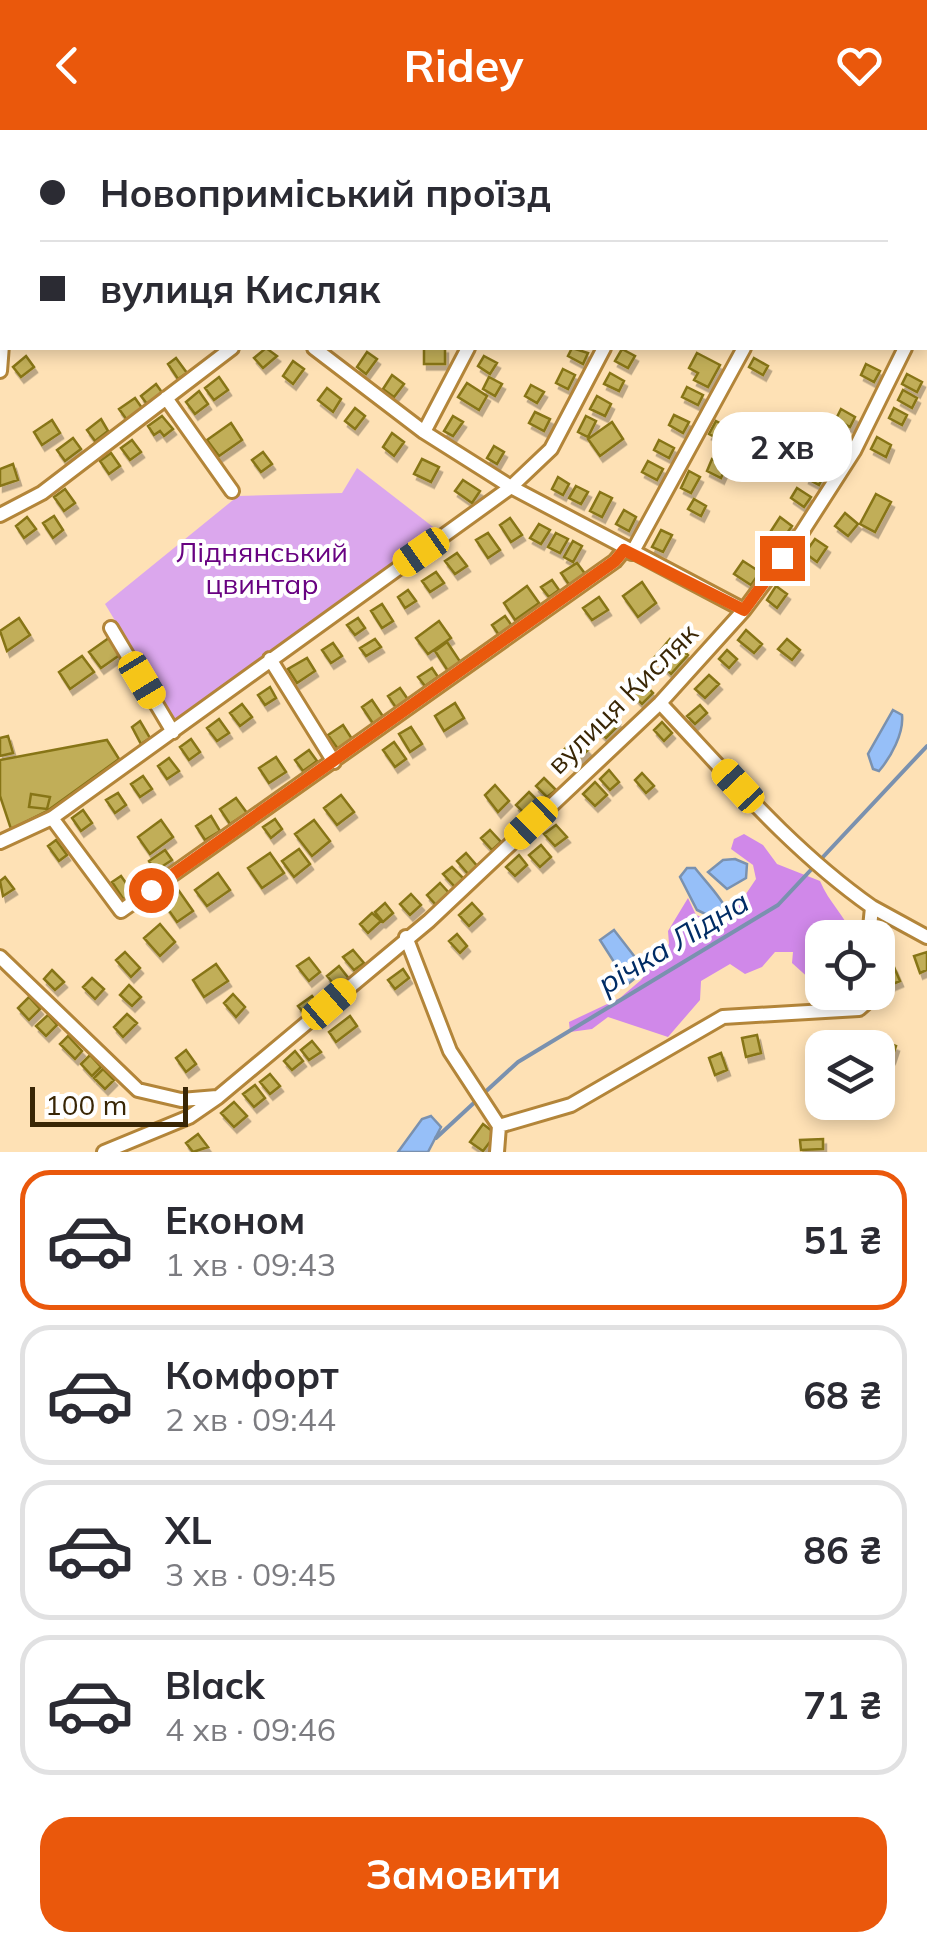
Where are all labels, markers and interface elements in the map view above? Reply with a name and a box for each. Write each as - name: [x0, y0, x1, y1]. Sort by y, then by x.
- text: Ridey: [404, 37, 523, 93]
- icon: back: [40, 38, 95, 93]
- icon: heart: [832, 38, 887, 93]
- text: Новоприміський проїзд: [100, 169, 551, 217]
- text: вулиця Кисляк: [100, 265, 380, 313]
- callout: 2 хв: [712, 413, 852, 483]
- text: 2 хв: [750, 427, 814, 467]
- car: [388, 523, 454, 581]
- park label: Ліднянський цвинтар: [176, 534, 348, 601]
- route end: [760, 536, 805, 581]
- street label: вулиця Кисляк: [539, 615, 705, 781]
- car: [114, 647, 170, 713]
- car: [707, 754, 769, 818]
- car: [499, 791, 563, 855]
- route start: [129, 868, 174, 913]
- water label: річка Лідна: [590, 882, 756, 1002]
- map controls: [805, 920, 895, 1120]
- button: locate: [805, 920, 895, 1010]
- car: [297, 973, 361, 1035]
- button: layers: [805, 1030, 895, 1120]
- scale bar: [30, 1082, 188, 1126]
- text: 100 m: [45, 1087, 127, 1122]
- icon: car: [45, 1195, 135, 1285]
- text: Економ: [165, 1196, 305, 1244]
- text: 51 ₴: [803, 1216, 882, 1264]
- text: 1 хв · 09:43: [165, 1244, 336, 1284]
- icon: car: [45, 1350, 135, 1440]
- text: Комфорт: [165, 1351, 339, 1399]
- text: 68 ₴: [803, 1371, 882, 1419]
- text: 2 хв · 09:44: [165, 1399, 336, 1439]
- icon: car: [45, 1505, 135, 1595]
- text: XL: [165, 1506, 212, 1554]
- text: 86 ₴: [803, 1526, 882, 1574]
- text: 3 хв · 09:45: [165, 1554, 336, 1594]
- icon: car: [45, 1660, 135, 1750]
- text: Black: [165, 1661, 265, 1709]
- text: 71 ₴: [803, 1681, 882, 1729]
- text: 4 хв · 09:46: [165, 1709, 336, 1749]
- button: Замовити: [40, 1817, 887, 1932]

